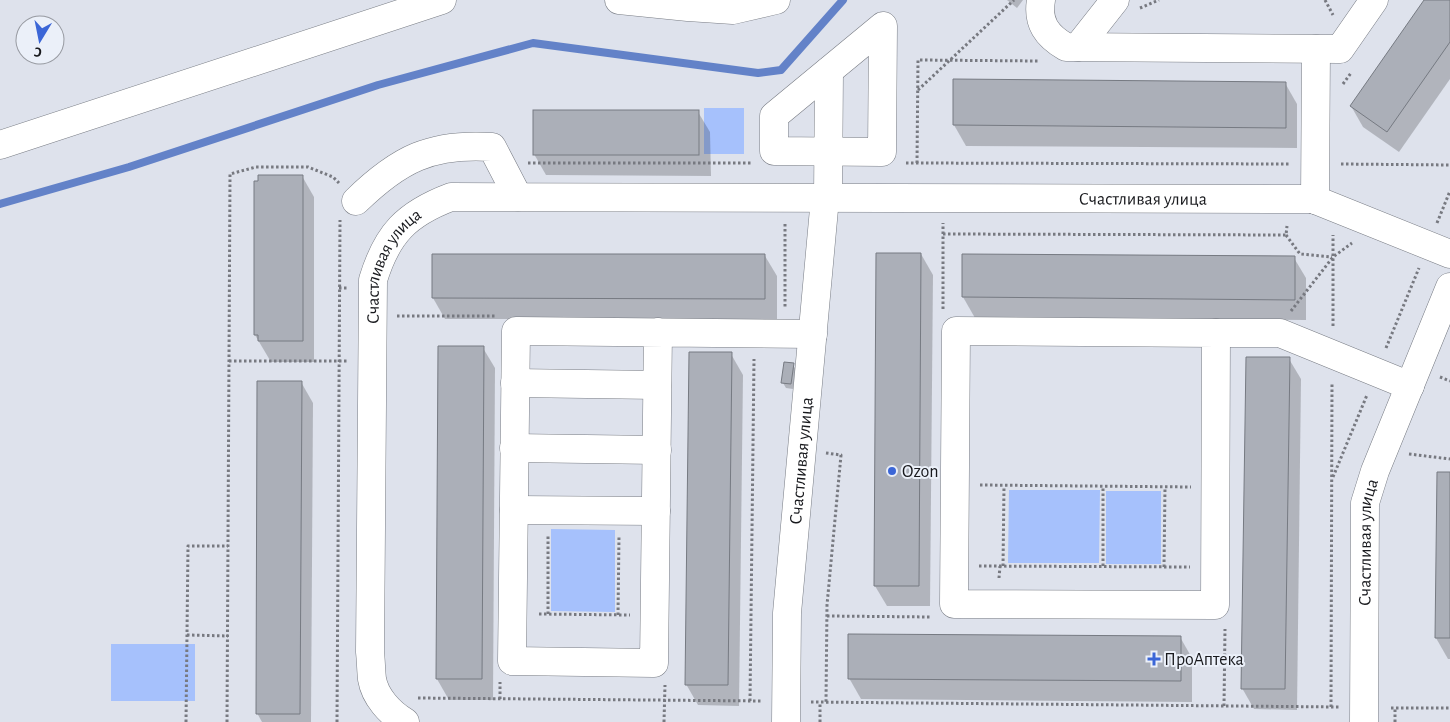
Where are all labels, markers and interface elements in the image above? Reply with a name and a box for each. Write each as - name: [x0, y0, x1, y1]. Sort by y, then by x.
- north arrow: [15, 15, 65, 65]
- text: С: [33, 44, 43, 59]
- street label: Счастливая улица: [1079, 190, 1207, 209]
- street label: Счастливая улица: [364, 206, 425, 324]
- street label: Счастливая улица: [787, 396, 817, 525]
- place label: Ozon: [902, 463, 939, 481]
- marker: Ozon: [886, 465, 898, 477]
- street label: Счастливая улица: [1357, 477, 1382, 606]
- place label: ПроАптека: [1164, 651, 1244, 669]
- marker: ПроАптека: [1148, 653, 1160, 665]

